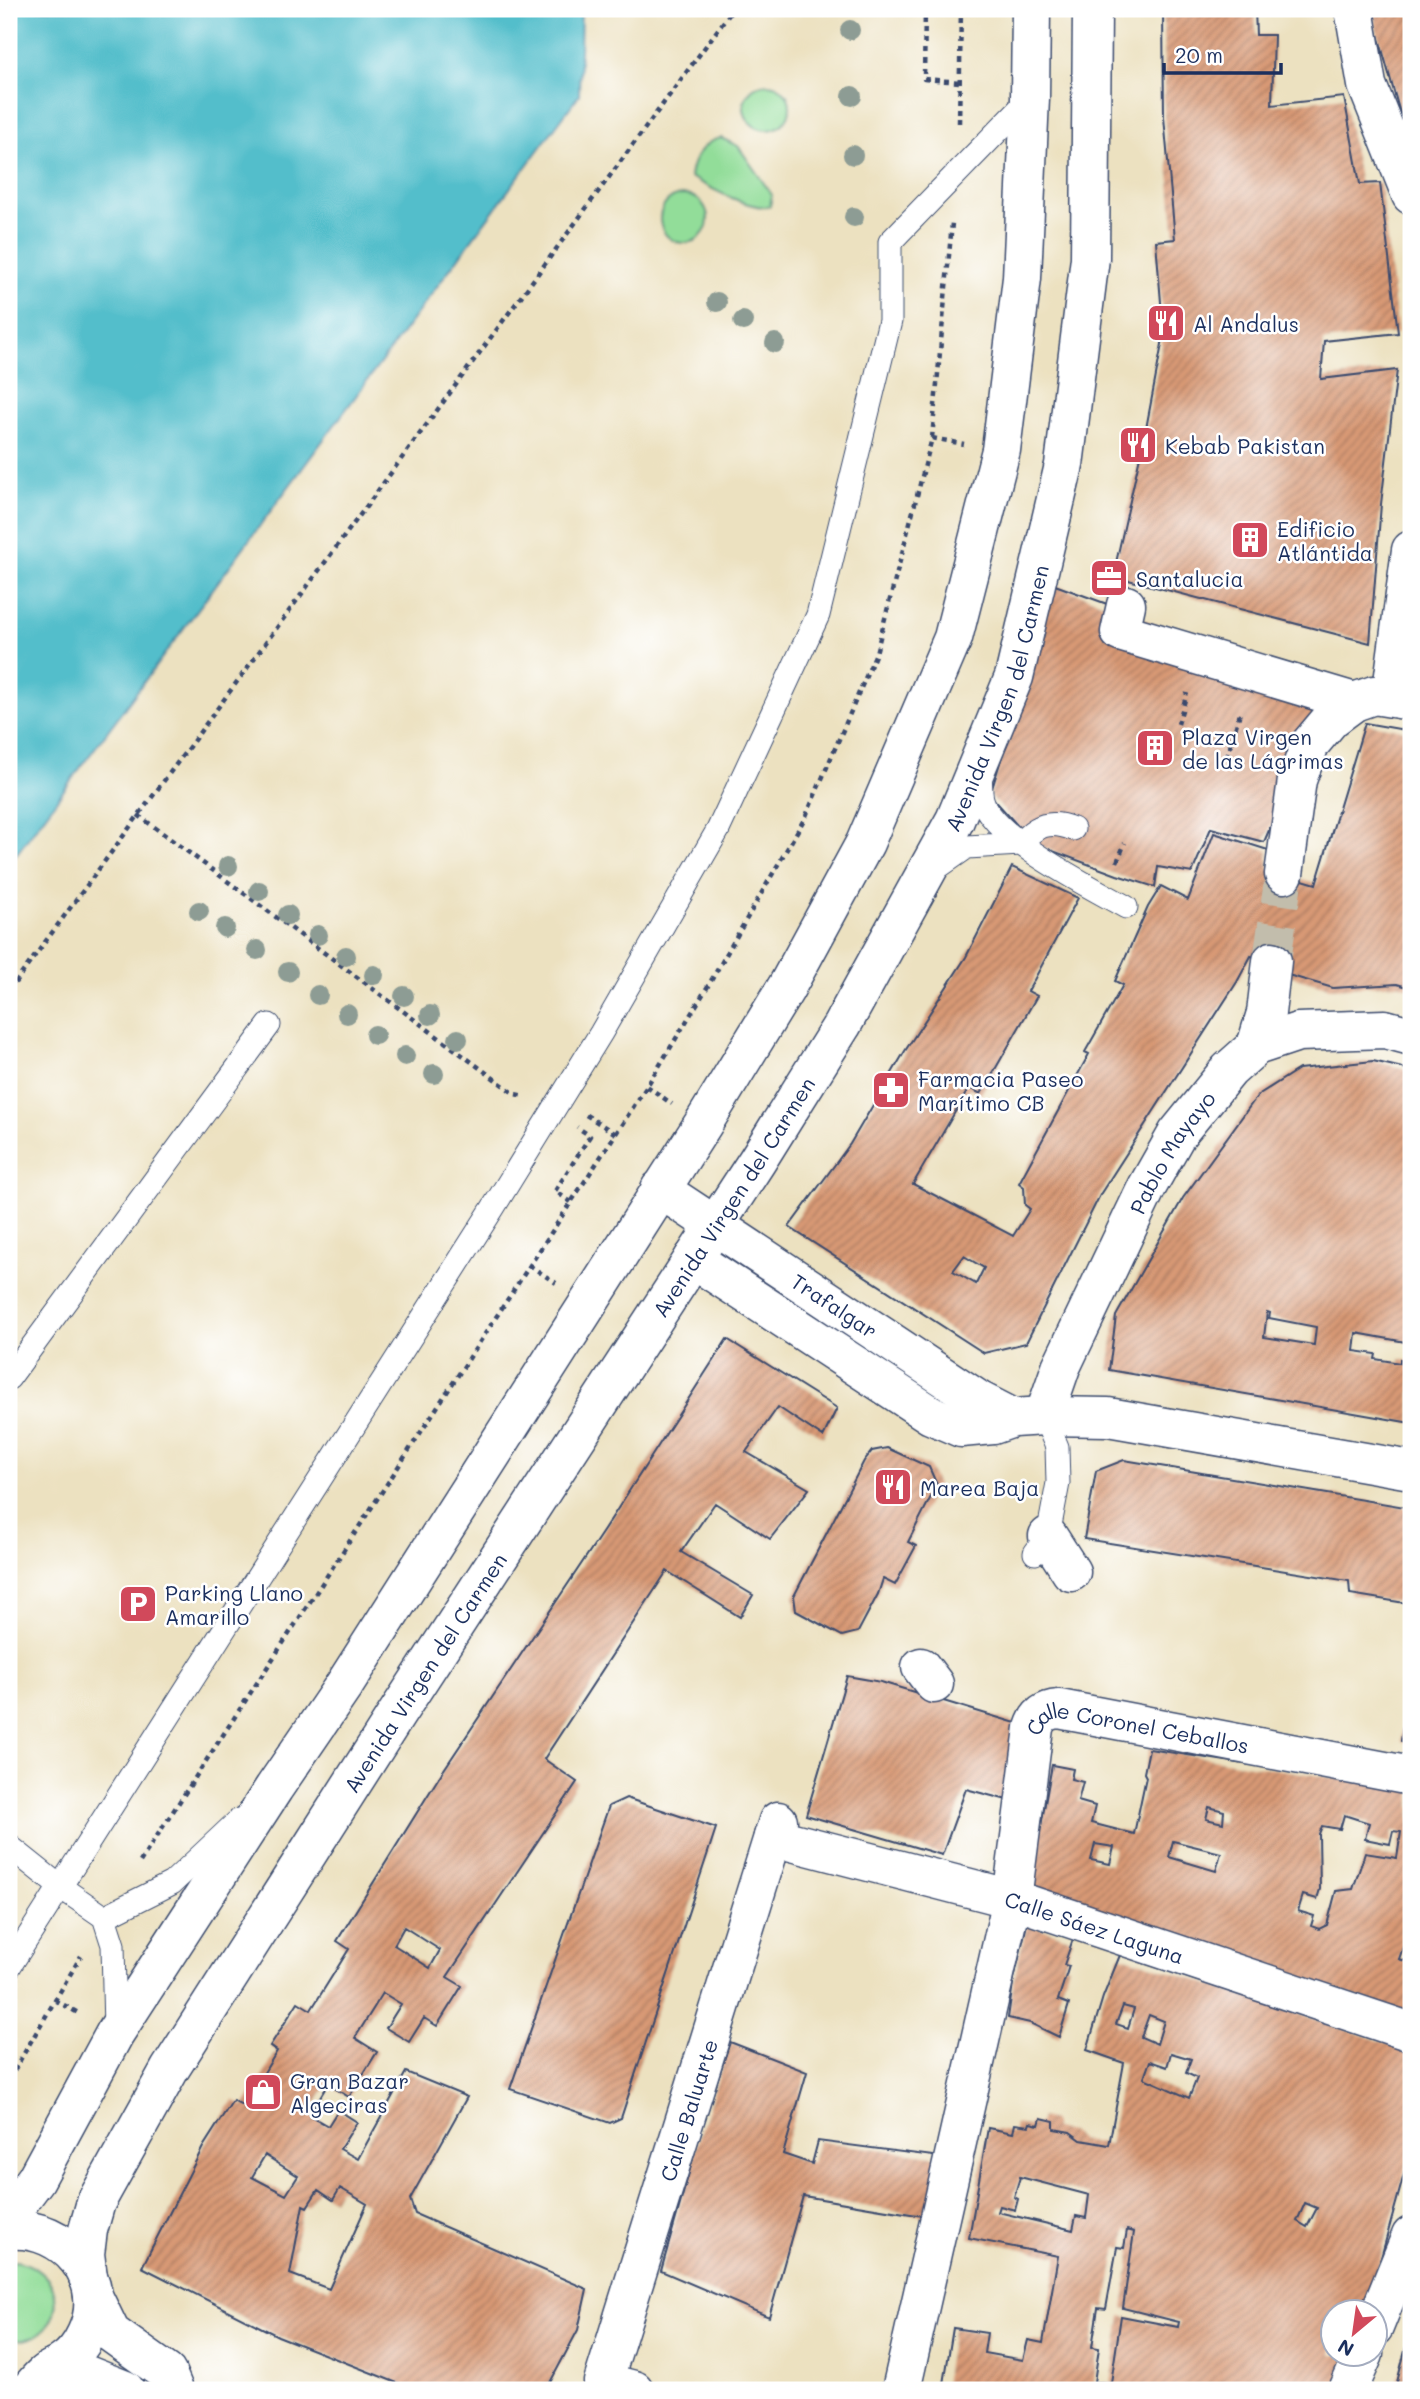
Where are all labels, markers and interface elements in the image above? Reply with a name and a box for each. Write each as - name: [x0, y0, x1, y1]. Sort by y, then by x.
- scale bar: [1164, 32, 1282, 76]
- text: 20 m: [1175, 41, 1223, 68]
- restaurant icon: Al Andalus: [1145, 302, 1187, 344]
- place label: Al Andalus: [1193, 310, 1299, 337]
- restaurant icon: Kebab Pakistan: [1117, 424, 1159, 466]
- place label: Kebab Pakistan: [1165, 432, 1325, 459]
- place label: Edificio Atlántida: [1277, 515, 1373, 566]
- building icon: Edificio Atlántida: [1229, 519, 1271, 561]
- office icon: Santalucia: [1088, 557, 1130, 599]
- street label: Avenida Virgen del Carmen: [938, 562, 1054, 836]
- place label: Santalucia: [1136, 565, 1243, 592]
- place label: Plaza Virgen de las Lágrimas: [1182, 723, 1344, 774]
- building icon: Plaza Virgen de las Lágrimas: [1134, 727, 1176, 769]
- place label: Farmacia Paseo Marítimo CB: [918, 1065, 1083, 1116]
- pharmacy icon: Farmacia Paseo Marítimo CB: [870, 1069, 912, 1111]
- street label: Avenida Virgen del Carmen: [646, 1071, 820, 1322]
- street label: Pablo Mayayo: [1123, 1085, 1220, 1218]
- street label: Trafalgar: [787, 1267, 883, 1343]
- restaurant icon: Marea Baja: [872, 1466, 914, 1508]
- place label: Marea Baja: [920, 1474, 1039, 1501]
- street label: Avenida Virgen del Carmen: [337, 1547, 512, 1797]
- place label: Parking Llano Amarillo: [165, 1579, 303, 1630]
- parking icon: Parking Llano Amarillo: [117, 1583, 159, 1625]
- text: Calle Coronel Ceballos: [1019, 1695, 1251, 1758]
- street label: Calle Coronel Ceballos: [1028, 1731, 1262, 1761]
- street label: Calle Sáez Laguna: [1002, 1884, 1188, 1969]
- street label: Calle Baluarte: [653, 2036, 723, 2184]
- place label: Gran Bazar Algeciras: [290, 2067, 409, 2118]
- shop icon: Gran Bazar Algeciras: [242, 2071, 284, 2113]
- north arrow: [1318, 2298, 1388, 2368]
- text: N: [1333, 2334, 1358, 2363]

